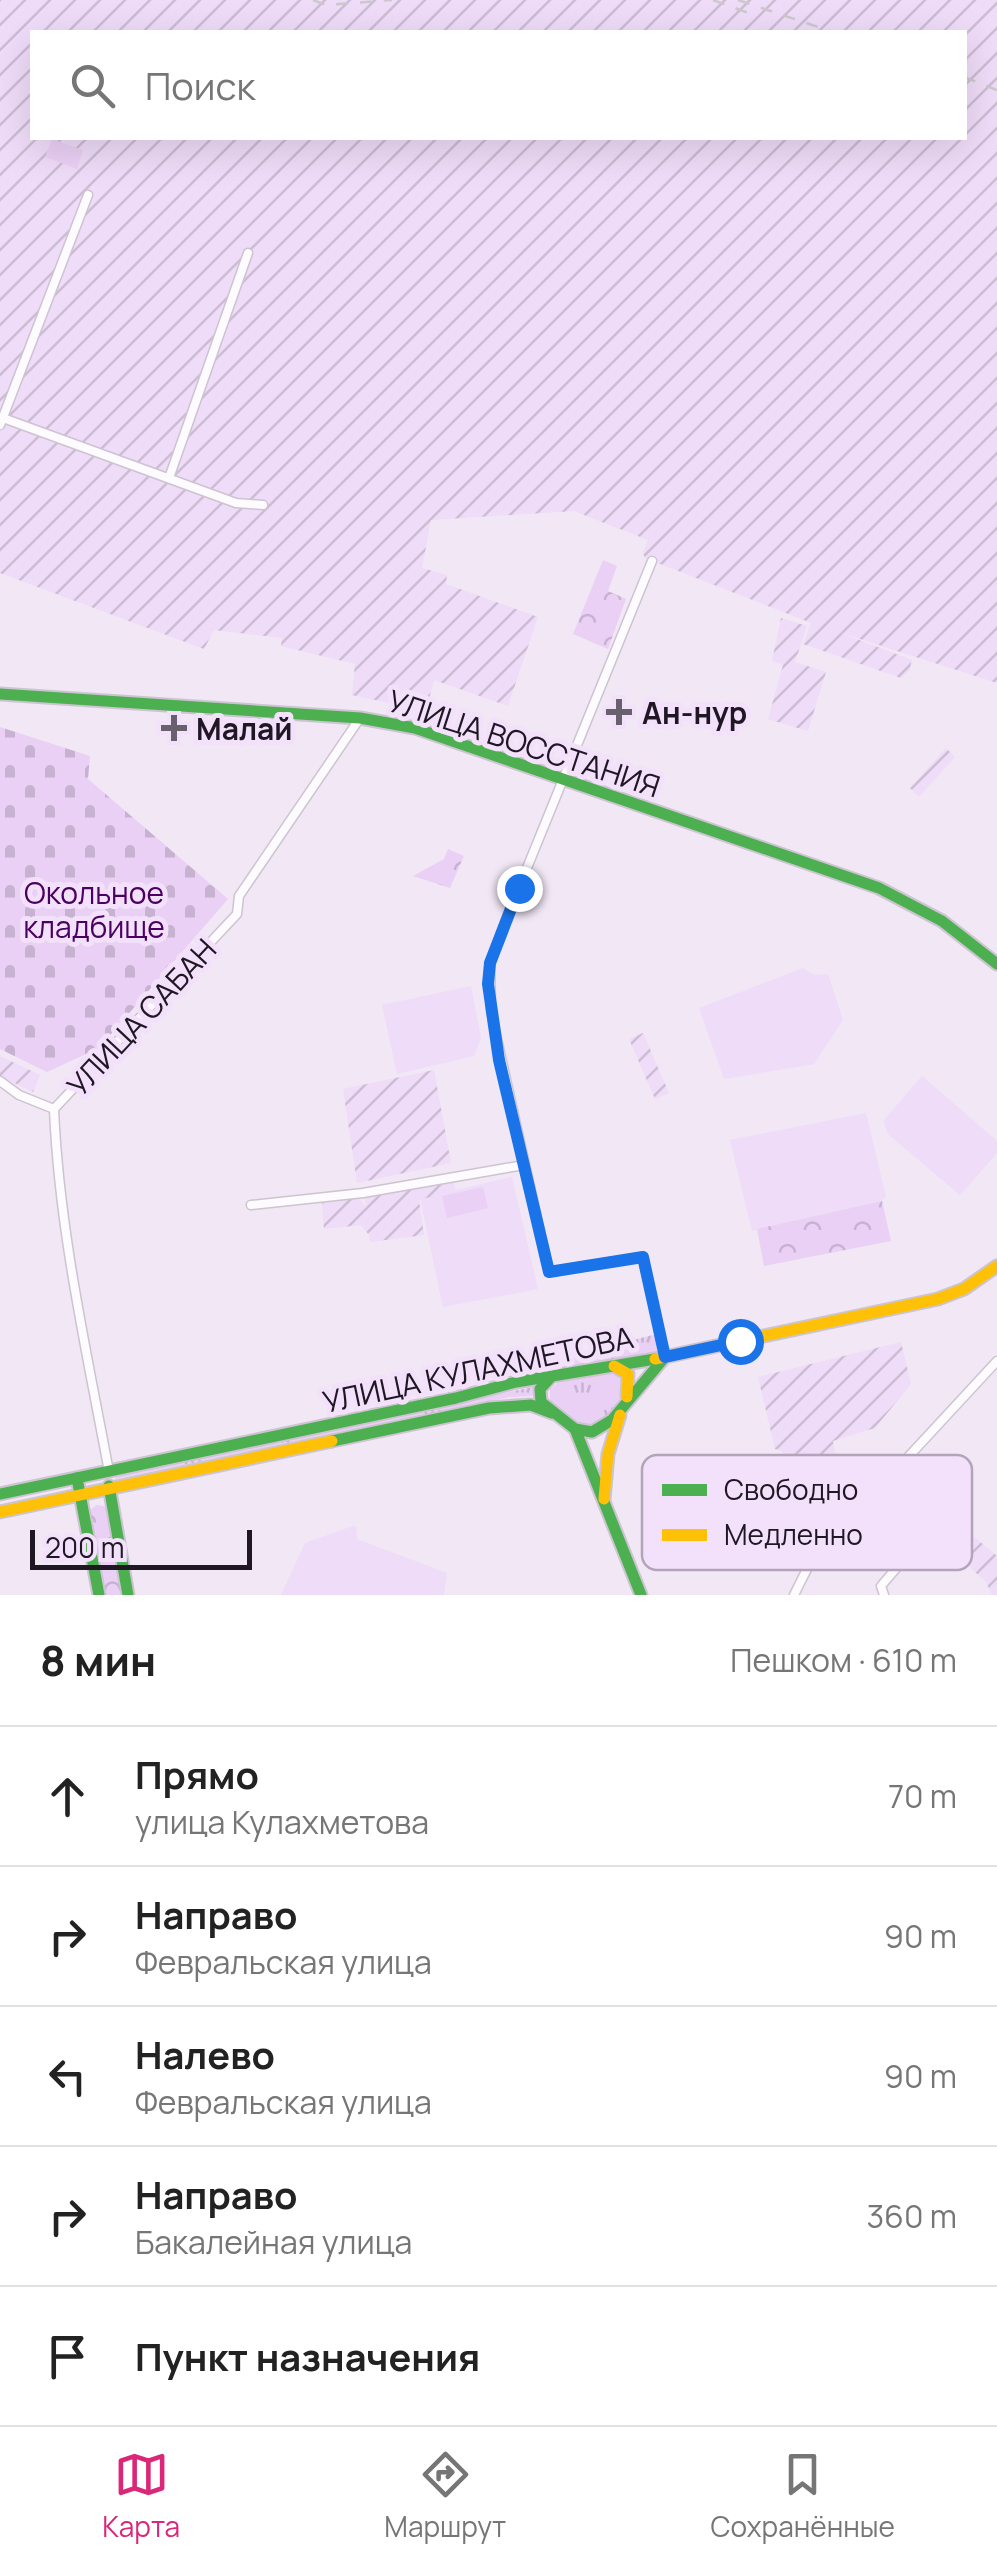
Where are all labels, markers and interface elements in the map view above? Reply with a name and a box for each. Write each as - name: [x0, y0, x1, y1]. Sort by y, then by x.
- search box: [30, 30, 967, 140]
- icon: search: [65, 58, 120, 113]
- text: Поиск: [145, 59, 255, 111]
- street label: УЛИЦА ВОССТАНИЯ: [383, 680, 665, 806]
- place label: Ан-нур: [642, 692, 747, 733]
- marker: Ан-нур: [606, 699, 632, 725]
- place label: Малай: [196, 708, 293, 749]
- marker: Малай: [161, 715, 187, 741]
- route end: [497, 866, 543, 912]
- park label: Окольное кладбище: [23, 872, 165, 947]
- street label: УЛИЦА САБАН: [57, 929, 225, 1105]
- street label: УЛИЦА КУЛАХМЕТОВА: [319, 1316, 637, 1422]
- route start: [718, 1319, 764, 1365]
- legend: [642, 1455, 972, 1570]
- text: Свободно: [724, 1470, 858, 1508]
- text: Медленно: [724, 1515, 863, 1553]
- scale bar: [30, 1525, 252, 1570]
- text: 200 m: [45, 1528, 124, 1566]
- text: 8 мин: [40, 1631, 156, 1689]
- text: Пешком · 610 m: [730, 1638, 957, 1682]
- text: Прямо: [135, 1748, 259, 1800]
- icon: ahead: [40, 1769, 95, 1824]
- text: 70 m: [888, 1774, 957, 1818]
- text: улица Кулахметова: [135, 1800, 429, 1844]
- text: Направо: [135, 1888, 297, 1940]
- icon: right: [40, 1909, 95, 1964]
- text: 90 m: [884, 1914, 957, 1958]
- text: Февральская улица: [135, 1940, 432, 1984]
- text: Налево: [135, 2028, 275, 2080]
- icon: left: [40, 2049, 95, 2104]
- text: 90 m: [884, 2054, 957, 2098]
- text: Февральская улица: [135, 2080, 432, 2124]
- text: Направо: [135, 2168, 297, 2220]
- icon: right: [40, 2189, 95, 2244]
- text: 360 m: [866, 2194, 957, 2238]
- text: Бакалейная улица: [135, 2220, 412, 2264]
- icon: arrive: [40, 2329, 95, 2384]
- text: Пункт назначения: [135, 2330, 480, 2382]
- tab: Карта: [102, 2447, 180, 2545]
- tab: Маршрут: [384, 2447, 506, 2545]
- tab: Сохранённые: [711, 2447, 895, 2545]

